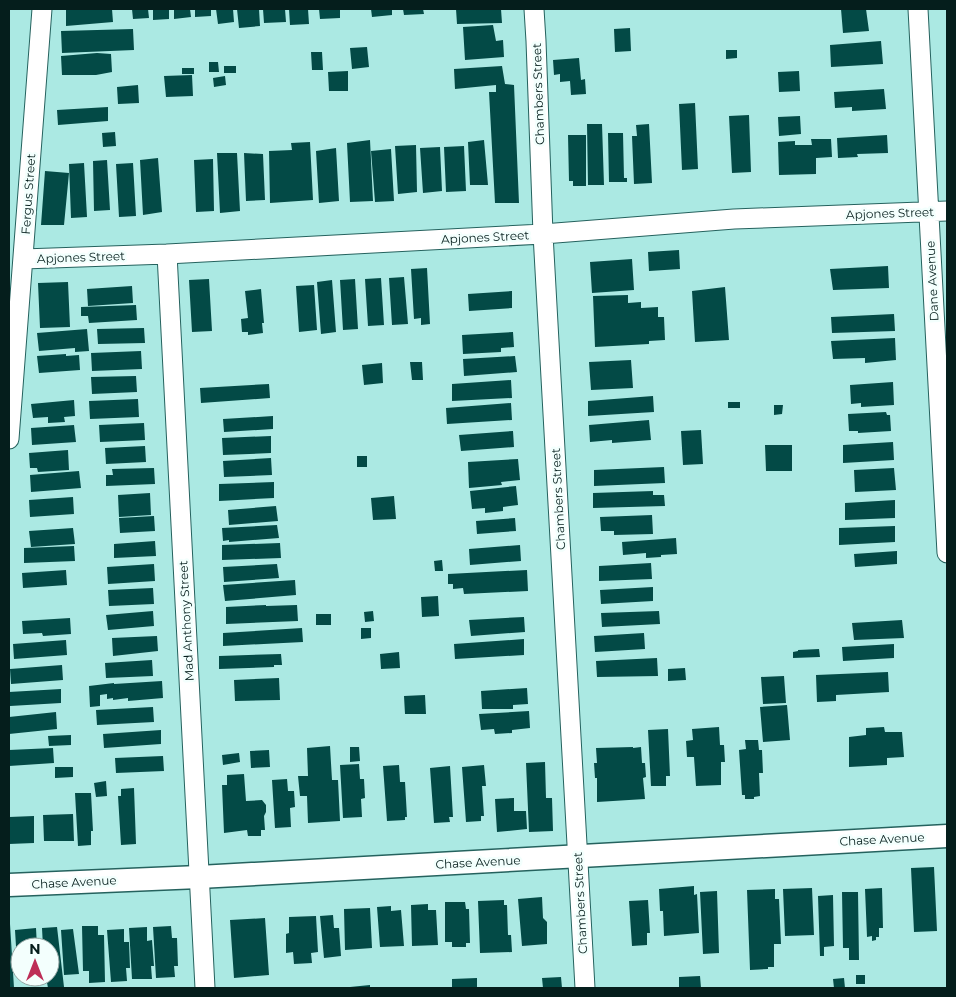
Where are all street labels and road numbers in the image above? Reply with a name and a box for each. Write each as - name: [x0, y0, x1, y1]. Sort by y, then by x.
- street label: Chambers Street: [529, 43, 547, 145]
- street label: Fergus Street: [18, 153, 38, 235]
- street label: Apjones Street: [846, 204, 934, 222]
- street label: Apjones Street: [441, 227, 530, 247]
- street label: Dane Avenue: [922, 240, 942, 322]
- street label: Apjones Street: [37, 248, 125, 266]
- street label: Chambers Street: [548, 448, 568, 550]
- street label: Mad Anthony Street: [175, 560, 197, 682]
- street label: Chase Avenue: [839, 829, 925, 849]
- street label: Chase Avenue: [435, 852, 521, 872]
- street label: Chambers Street: [570, 852, 590, 954]
- street label: Chase Avenue: [31, 872, 117, 892]

